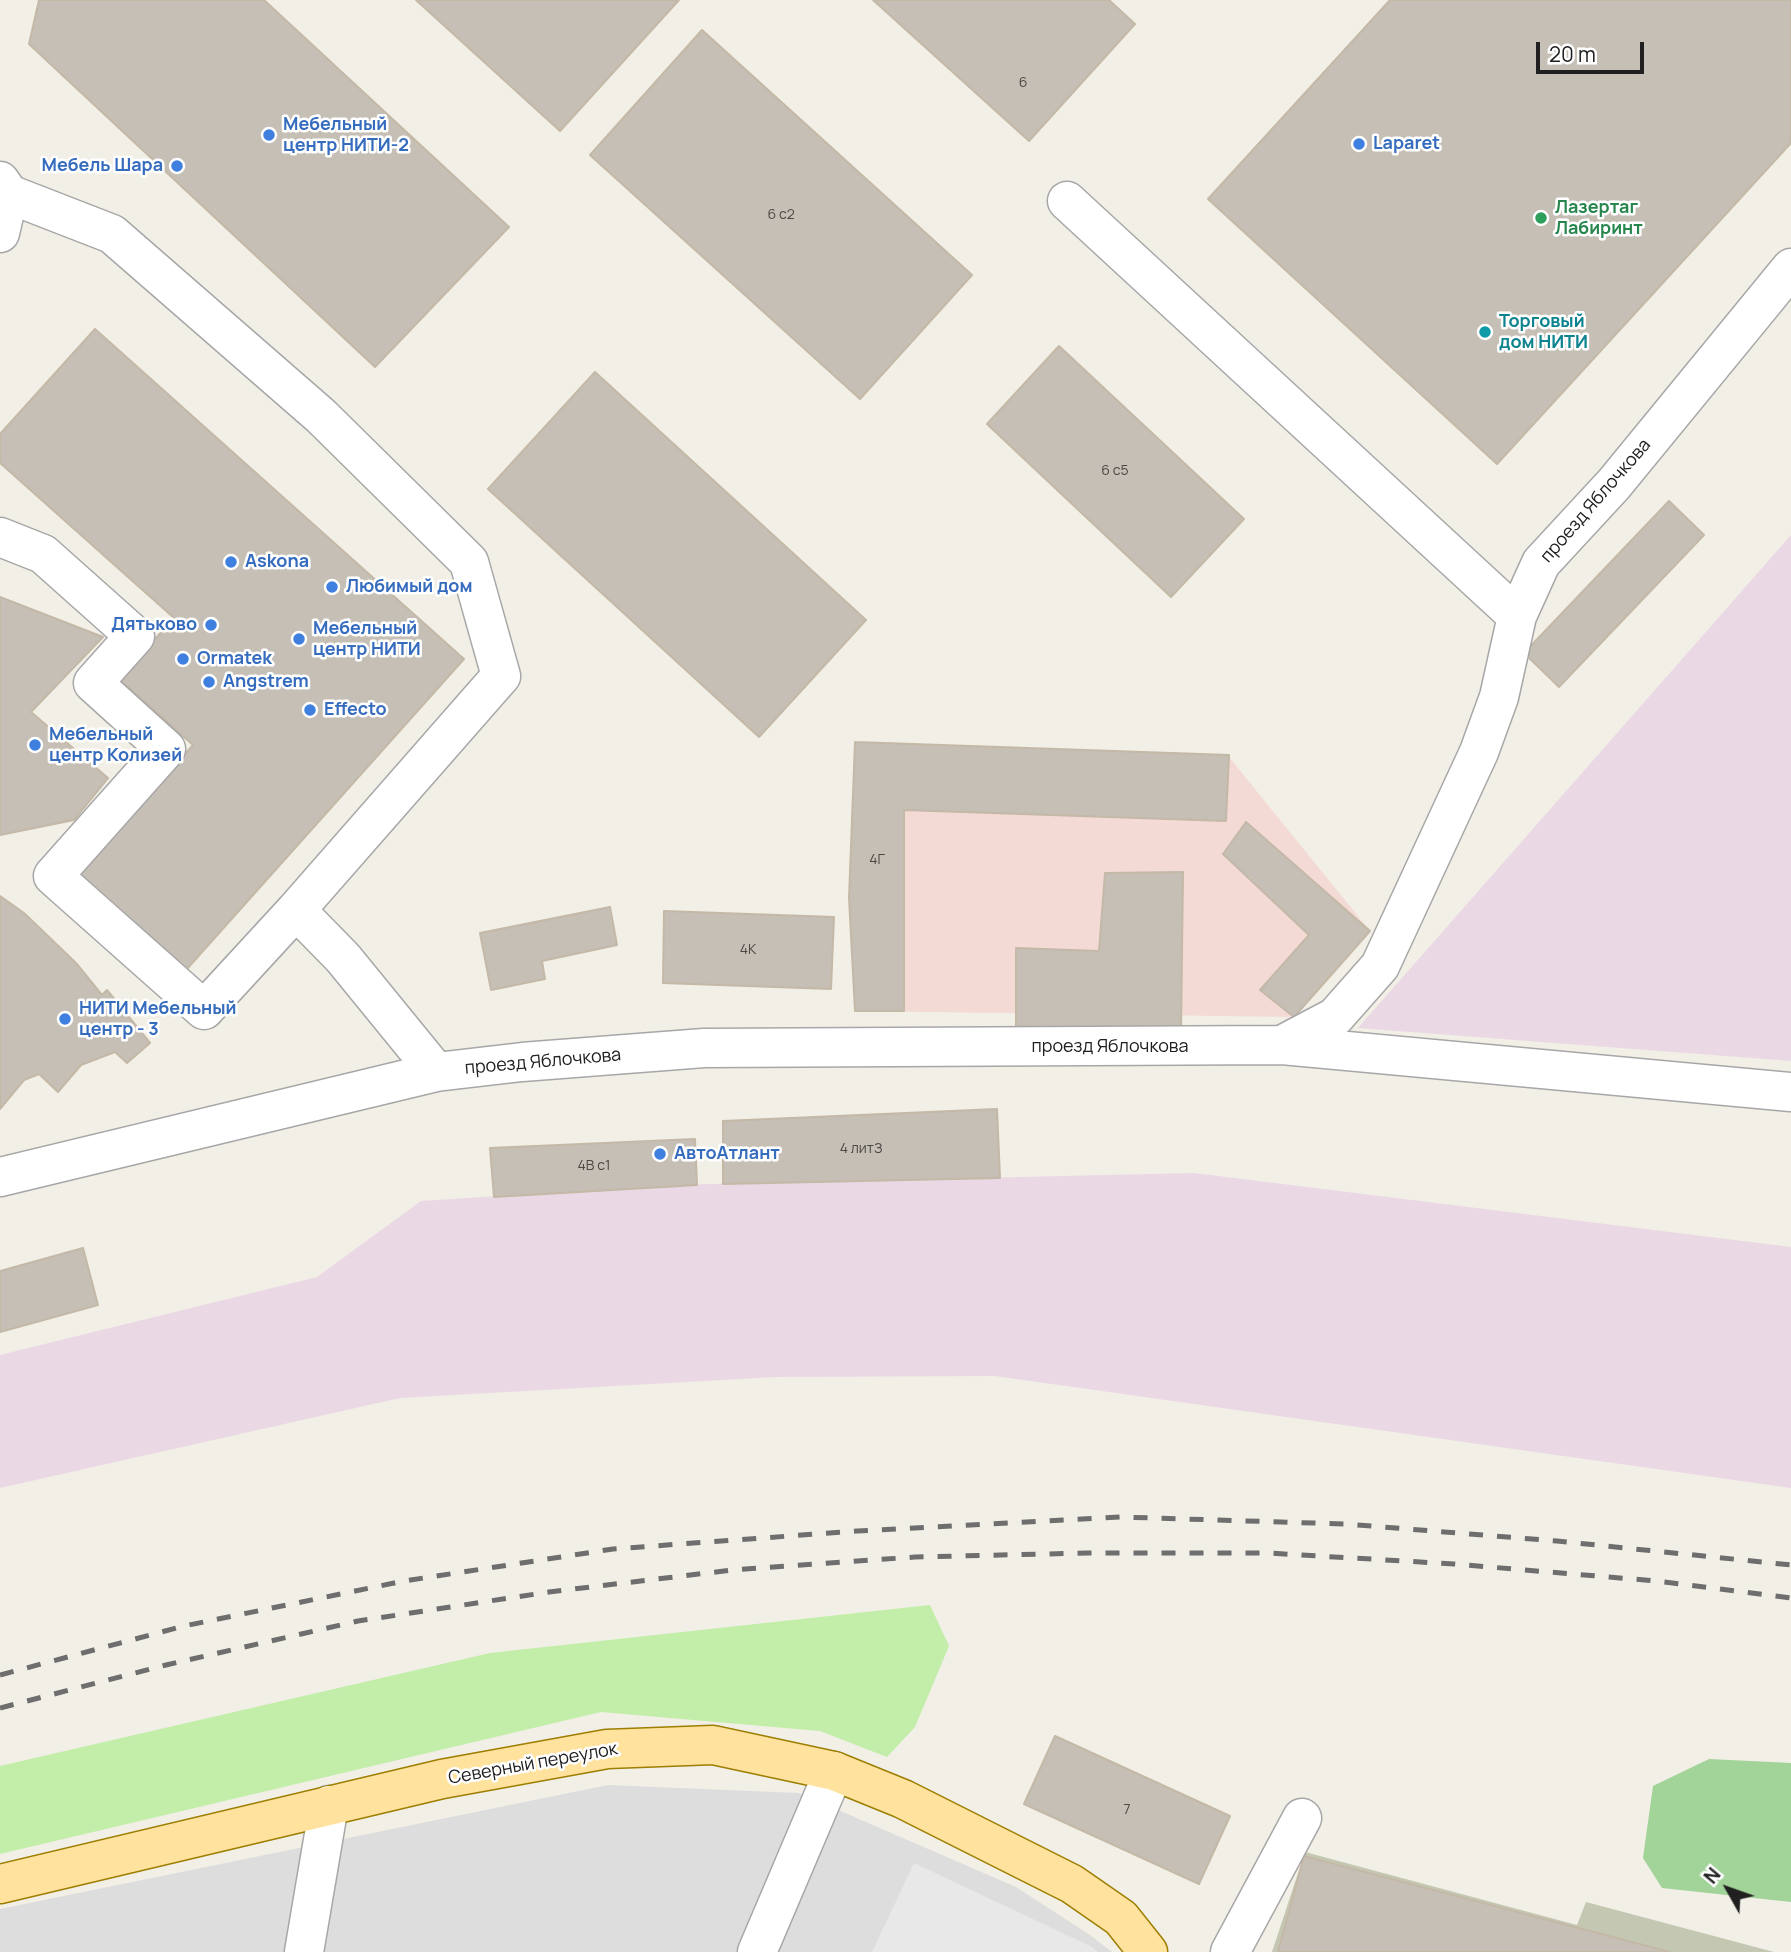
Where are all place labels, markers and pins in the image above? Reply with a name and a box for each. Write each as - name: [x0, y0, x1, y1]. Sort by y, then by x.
- place label: Мебельный центр НИТИ-2: [283, 114, 409, 156]
- marker: Мебельный центр НИТИ-2: [261, 127, 277, 143]
- place label: Laparet: [1373, 133, 1440, 155]
- marker: Laparet: [1351, 136, 1367, 152]
- place label: Мебель Шара: [42, 155, 163, 177]
- marker: Мебель Шара: [169, 158, 185, 174]
- place label: Лазертаг Лабиринт: [1555, 197, 1643, 240]
- marker: Лазертаг Лабиринт: [1533, 210, 1549, 226]
- place label: Торговый дом НИТИ: [1499, 311, 1588, 354]
- marker: Торговый дом НИТИ: [1477, 324, 1493, 340]
- place label: Askona: [245, 551, 309, 573]
- marker: Askona: [223, 554, 239, 570]
- place label: Любимый дом: [346, 576, 472, 598]
- marker: Любимый дом: [324, 579, 340, 595]
- place label: Дятьково: [111, 614, 197, 636]
- marker: Дятьково: [203, 617, 219, 633]
- place label: Мебельный центр НИТИ: [313, 618, 421, 660]
- marker: Мебельный центр НИТИ: [291, 631, 307, 647]
- place label: Ormatek: [197, 648, 272, 670]
- marker: Ormatek: [175, 651, 191, 667]
- place label: Angstrem: [223, 671, 309, 693]
- marker: Angstrem: [201, 674, 217, 690]
- place label: Effecto: [324, 699, 387, 721]
- marker: Effecto: [302, 702, 318, 718]
- place label: Мебельный центр Колизей: [49, 724, 182, 766]
- marker: Мебельный центр Колизей: [27, 737, 43, 753]
- place label: НИТИ Мебельный центр - 3: [79, 998, 236, 1040]
- marker: НИТИ Мебельный центр - 3: [57, 1011, 73, 1027]
- place label: АвтоАтлант: [674, 1143, 780, 1165]
- marker: АвтоАтлант: [652, 1146, 668, 1162]

